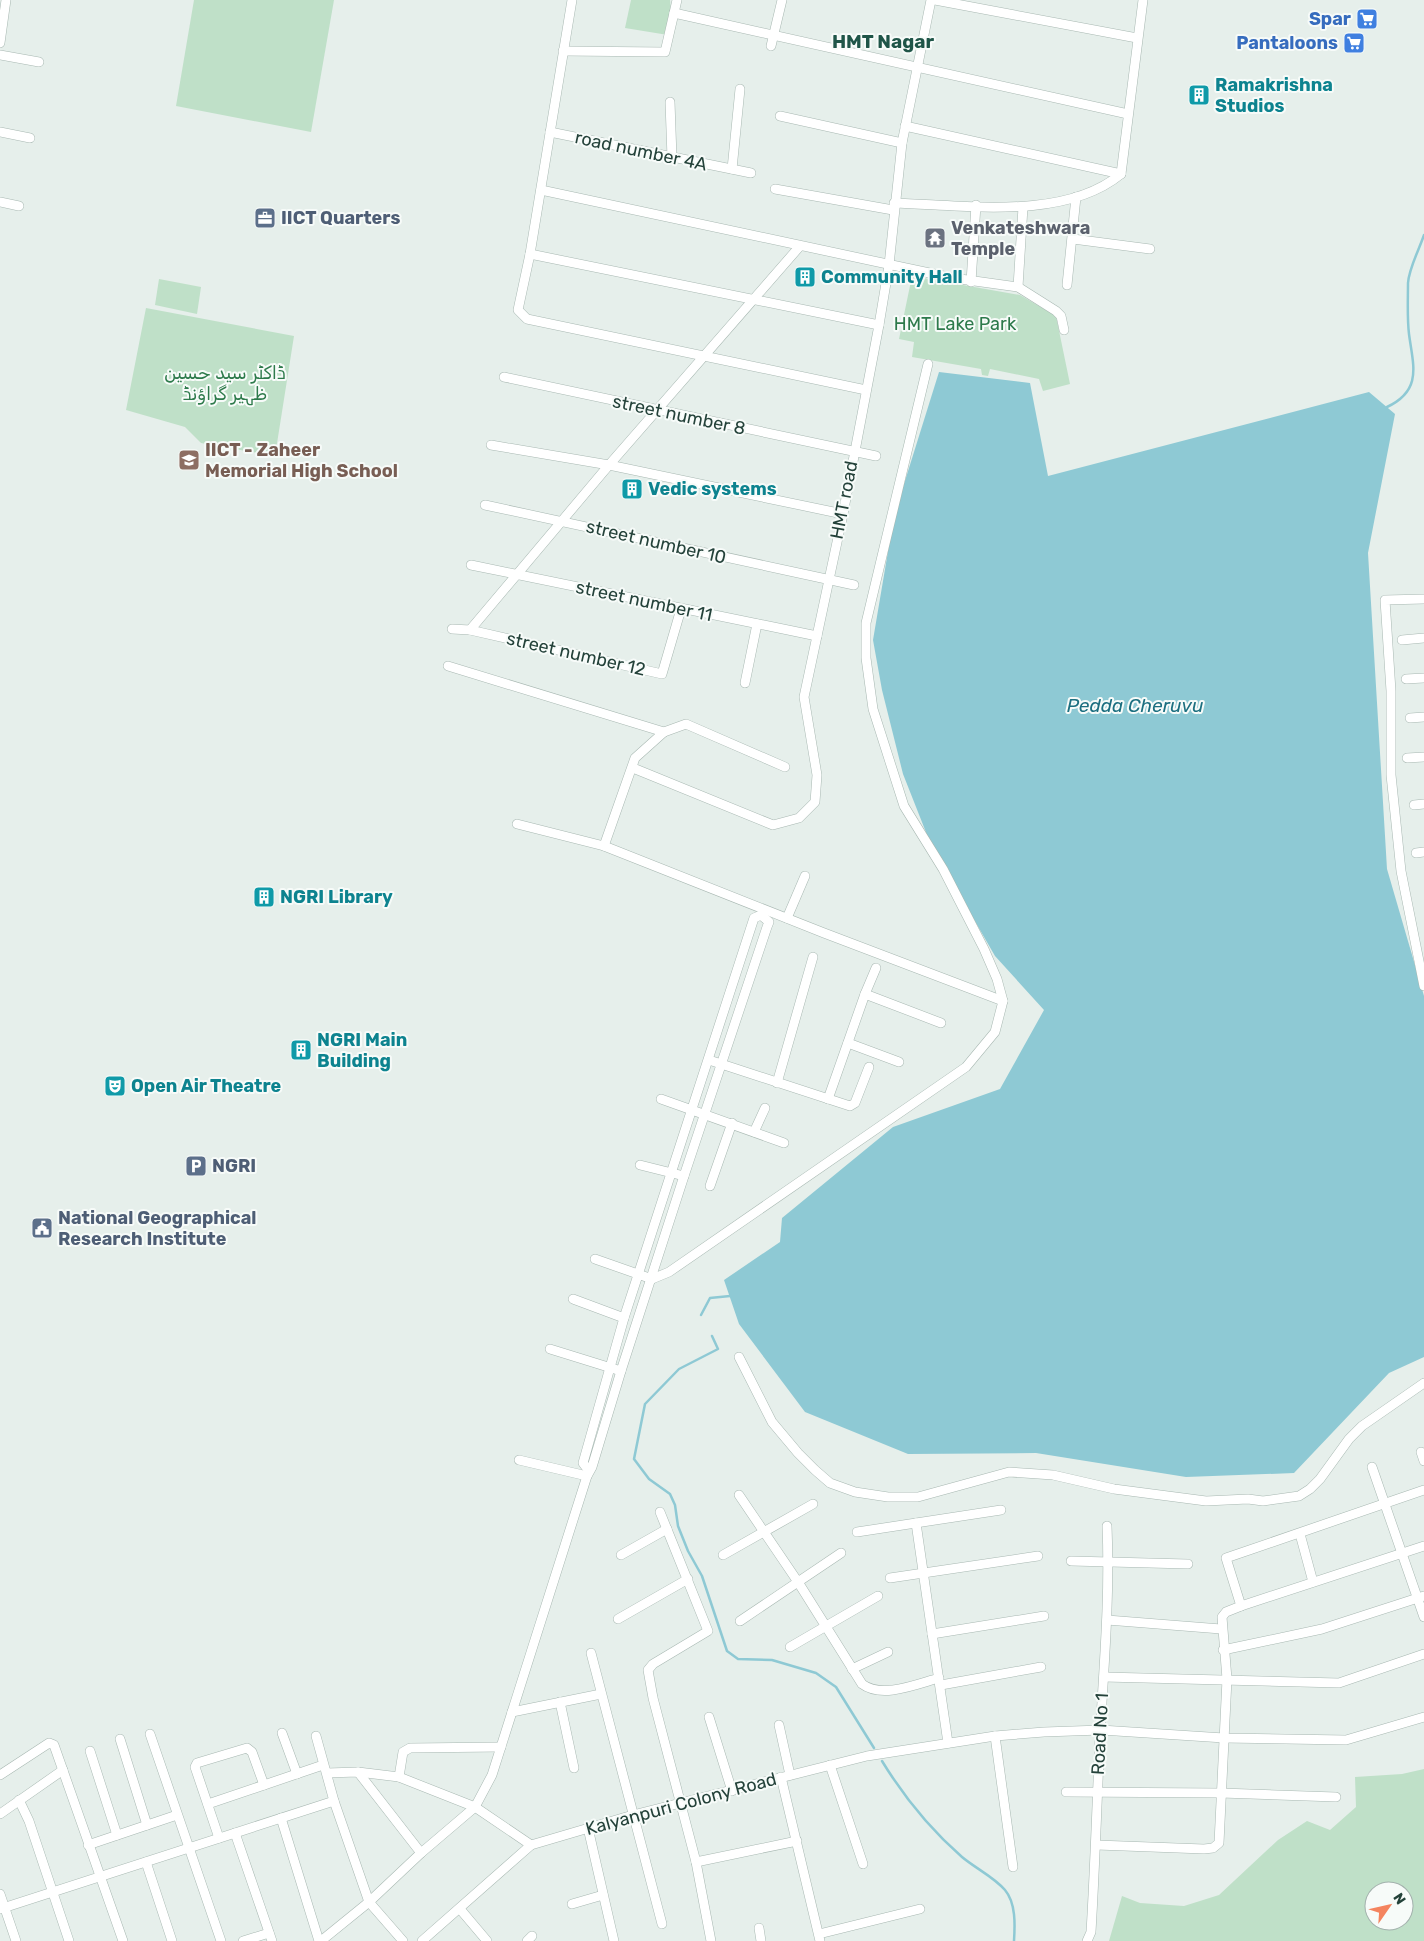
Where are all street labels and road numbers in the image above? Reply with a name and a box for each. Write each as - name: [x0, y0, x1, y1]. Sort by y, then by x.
- street label: road number 4A: [573, 126, 709, 176]
- street label: street number 8: [611, 390, 747, 440]
- street label: HMT road: [826, 459, 862, 541]
- street label: street number 10: [584, 515, 728, 569]
- street label: street number 11: [574, 576, 714, 626]
- street label: street number 12: [504, 627, 648, 681]
- street label: Road No 1: [1087, 1692, 1113, 1776]
- street label: Kalyanpuri Colony Road: [583, 1768, 779, 1840]

